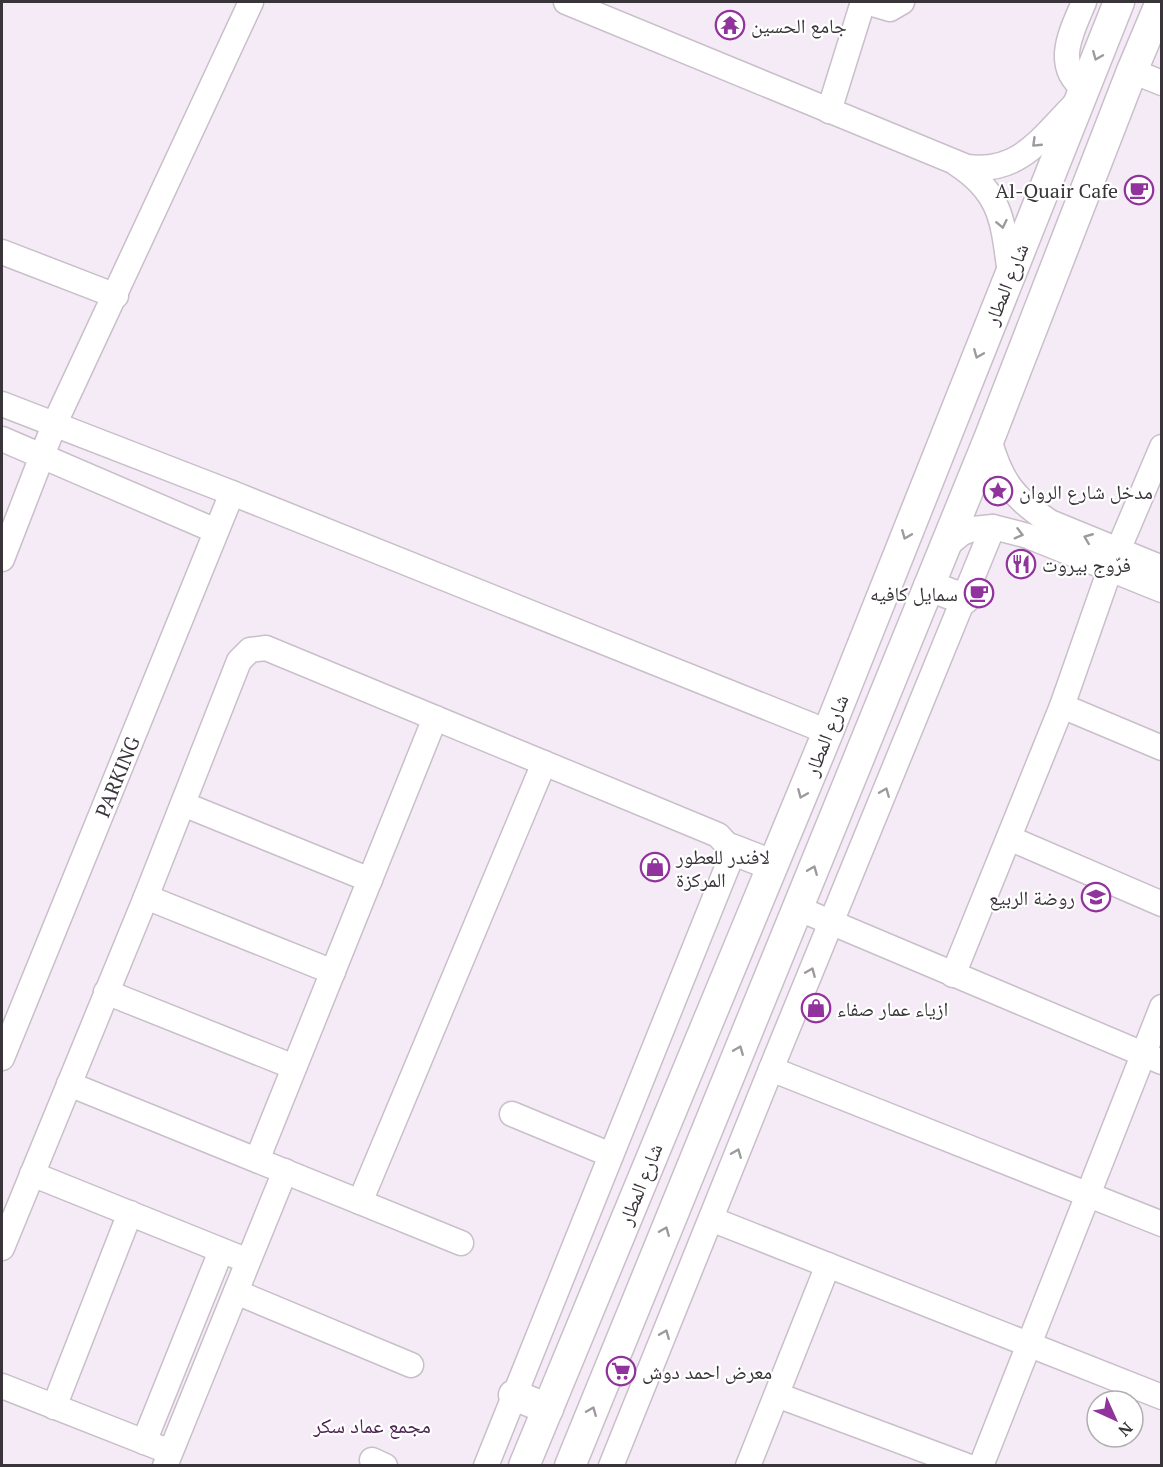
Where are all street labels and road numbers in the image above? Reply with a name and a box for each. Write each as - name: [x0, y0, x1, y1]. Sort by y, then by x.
- street label: شارع المطار: [977, 239, 1035, 330]
- street label: شارع المطار: [797, 690, 855, 781]
- street label: PARKING: [88, 732, 145, 821]
- street label: شارع المطار: [611, 1139, 669, 1230]

